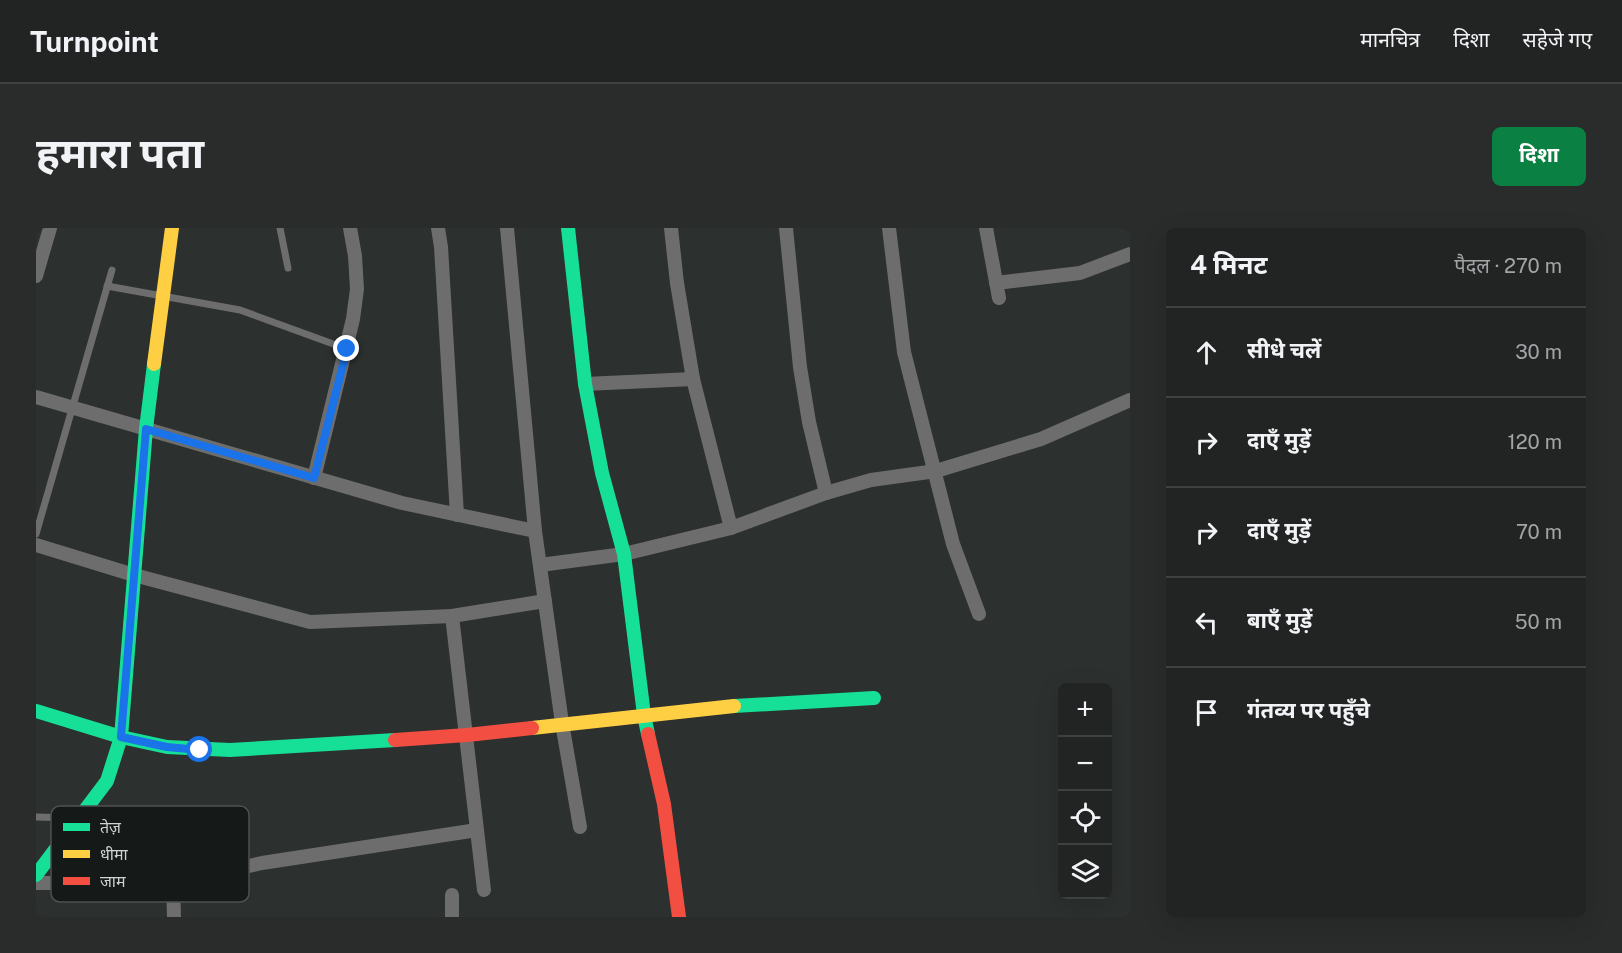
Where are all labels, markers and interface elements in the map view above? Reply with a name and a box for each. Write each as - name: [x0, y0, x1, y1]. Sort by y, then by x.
- text: Turnpoint: [30, 25, 159, 58]
- text: मानचित्र: [1360, 27, 1420, 52]
- text: दिशा: [1453, 27, 1490, 52]
- text: सहेजे गए: [1523, 27, 1592, 52]
- button: दिशा: [1492, 127, 1586, 186]
- text: हमारा पता: [36, 128, 204, 177]
- text: 4 मिनट: [1190, 249, 1268, 280]
- text: पैदल · 270 m: [1454, 254, 1562, 278]
- route end: [333, 335, 359, 361]
- icon: ahead: [1190, 336, 1223, 369]
- text: सीधे चलें: [1247, 337, 1321, 363]
- text: 30 m: [1515, 340, 1562, 364]
- icon: right: [1190, 426, 1223, 459]
- text: दाएँ मुड़ें: [1247, 427, 1311, 453]
- text: 120 m: [1508, 430, 1562, 454]
- icon: right: [1190, 516, 1223, 549]
- text: दाएँ मुड़ें: [1247, 517, 1311, 543]
- text: 70 m: [1516, 520, 1562, 544]
- icon: left: [1190, 606, 1223, 639]
- text: बाएँ मुड़ें: [1247, 607, 1312, 633]
- text: 50 m: [1515, 610, 1562, 634]
- map controls: [1058, 683, 1112, 899]
- button: +: [1058, 683, 1112, 737]
- icon: arrive: [1190, 696, 1223, 729]
- text: गंतव्य पर पहुँचे: [1247, 697, 1370, 723]
- route start: [186, 736, 212, 762]
- button: −: [1058, 737, 1112, 791]
- button: locate: [1058, 791, 1112, 845]
- legend: [51, 806, 249, 902]
- text: तेज़: [100, 818, 122, 837]
- text: धीमा: [100, 845, 129, 864]
- button: layers: [1058, 845, 1112, 899]
- text: जाम: [100, 872, 126, 891]

